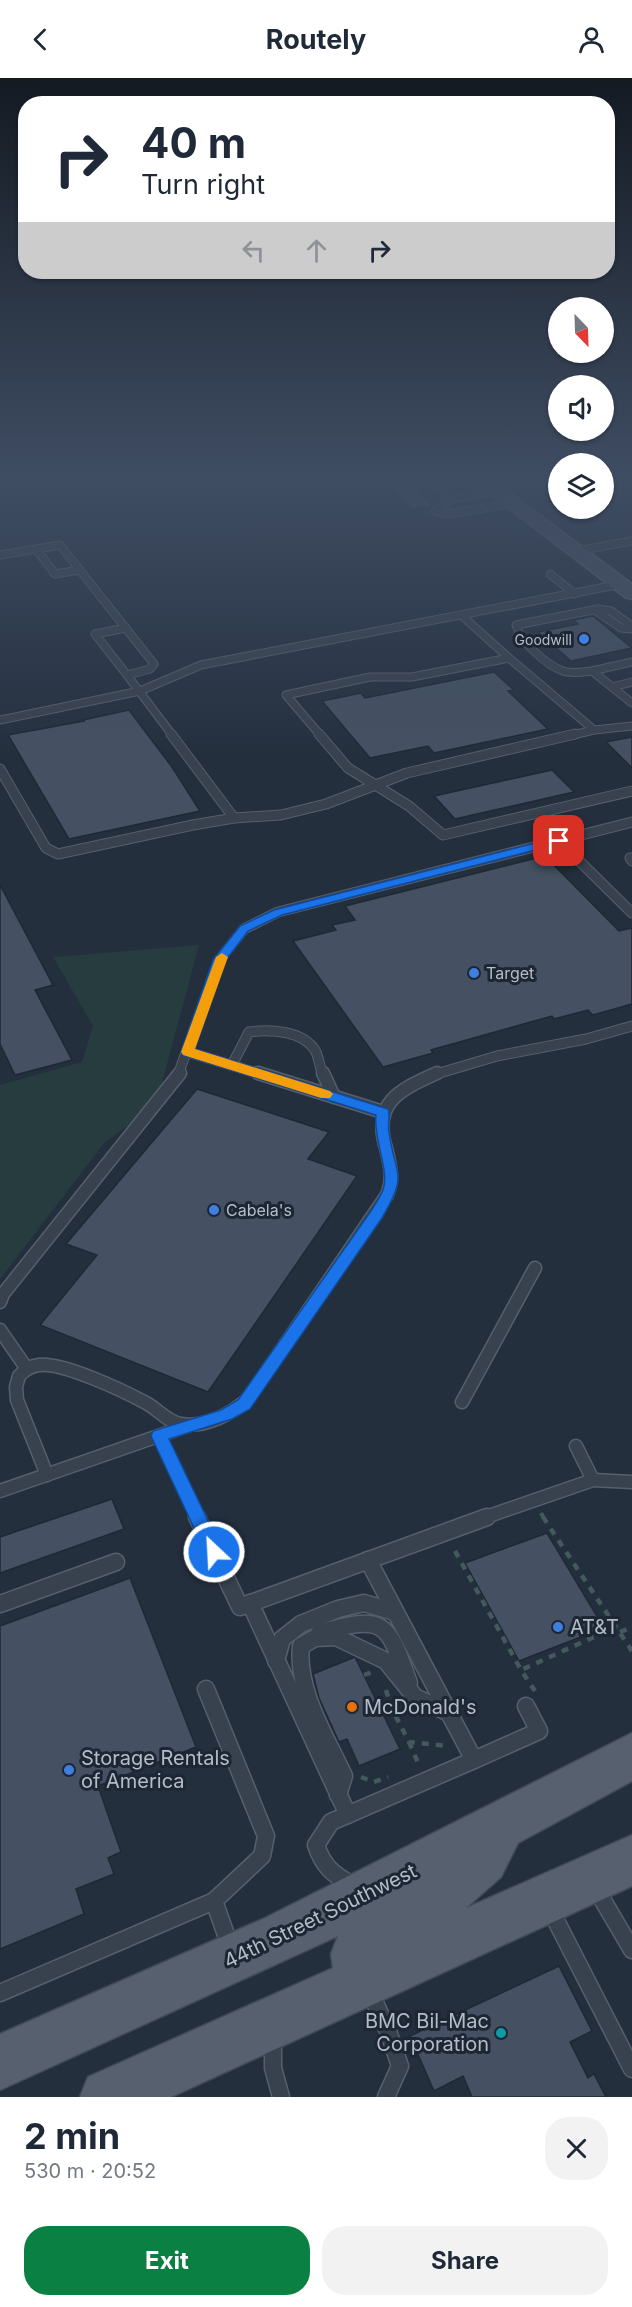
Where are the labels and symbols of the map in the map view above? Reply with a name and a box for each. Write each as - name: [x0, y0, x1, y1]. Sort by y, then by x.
- north arrow: [548, 297, 614, 363]
- place label: Goodwill: [515, 631, 572, 648]
- marker: Goodwill: [577, 632, 591, 646]
- pin: [533, 815, 584, 866]
- place label: Target: [486, 963, 534, 983]
- marker: Target: [467, 966, 481, 980]
- place label: Cabela's: [226, 1200, 292, 1220]
- marker: Cabela's: [207, 1203, 221, 1217]
- position arrow: [182, 1520, 246, 1584]
- place label: AT&T: [570, 1615, 619, 1639]
- marker: AT&T: [551, 1620, 565, 1634]
- place label: McDonald's: [364, 1695, 477, 1719]
- marker: McDonald's: [345, 1700, 359, 1714]
- place label: Storage Rentals of America: [81, 1746, 230, 1793]
- marker: Storage Rentals of America: [62, 1763, 76, 1777]
- street label: 44th Street Southwest: [220, 1859, 421, 1973]
- place label: BMC Bil-Mac Corporation: [365, 2009, 489, 2056]
- marker: BMC Bil-Mac Corporation: [494, 2026, 508, 2040]

